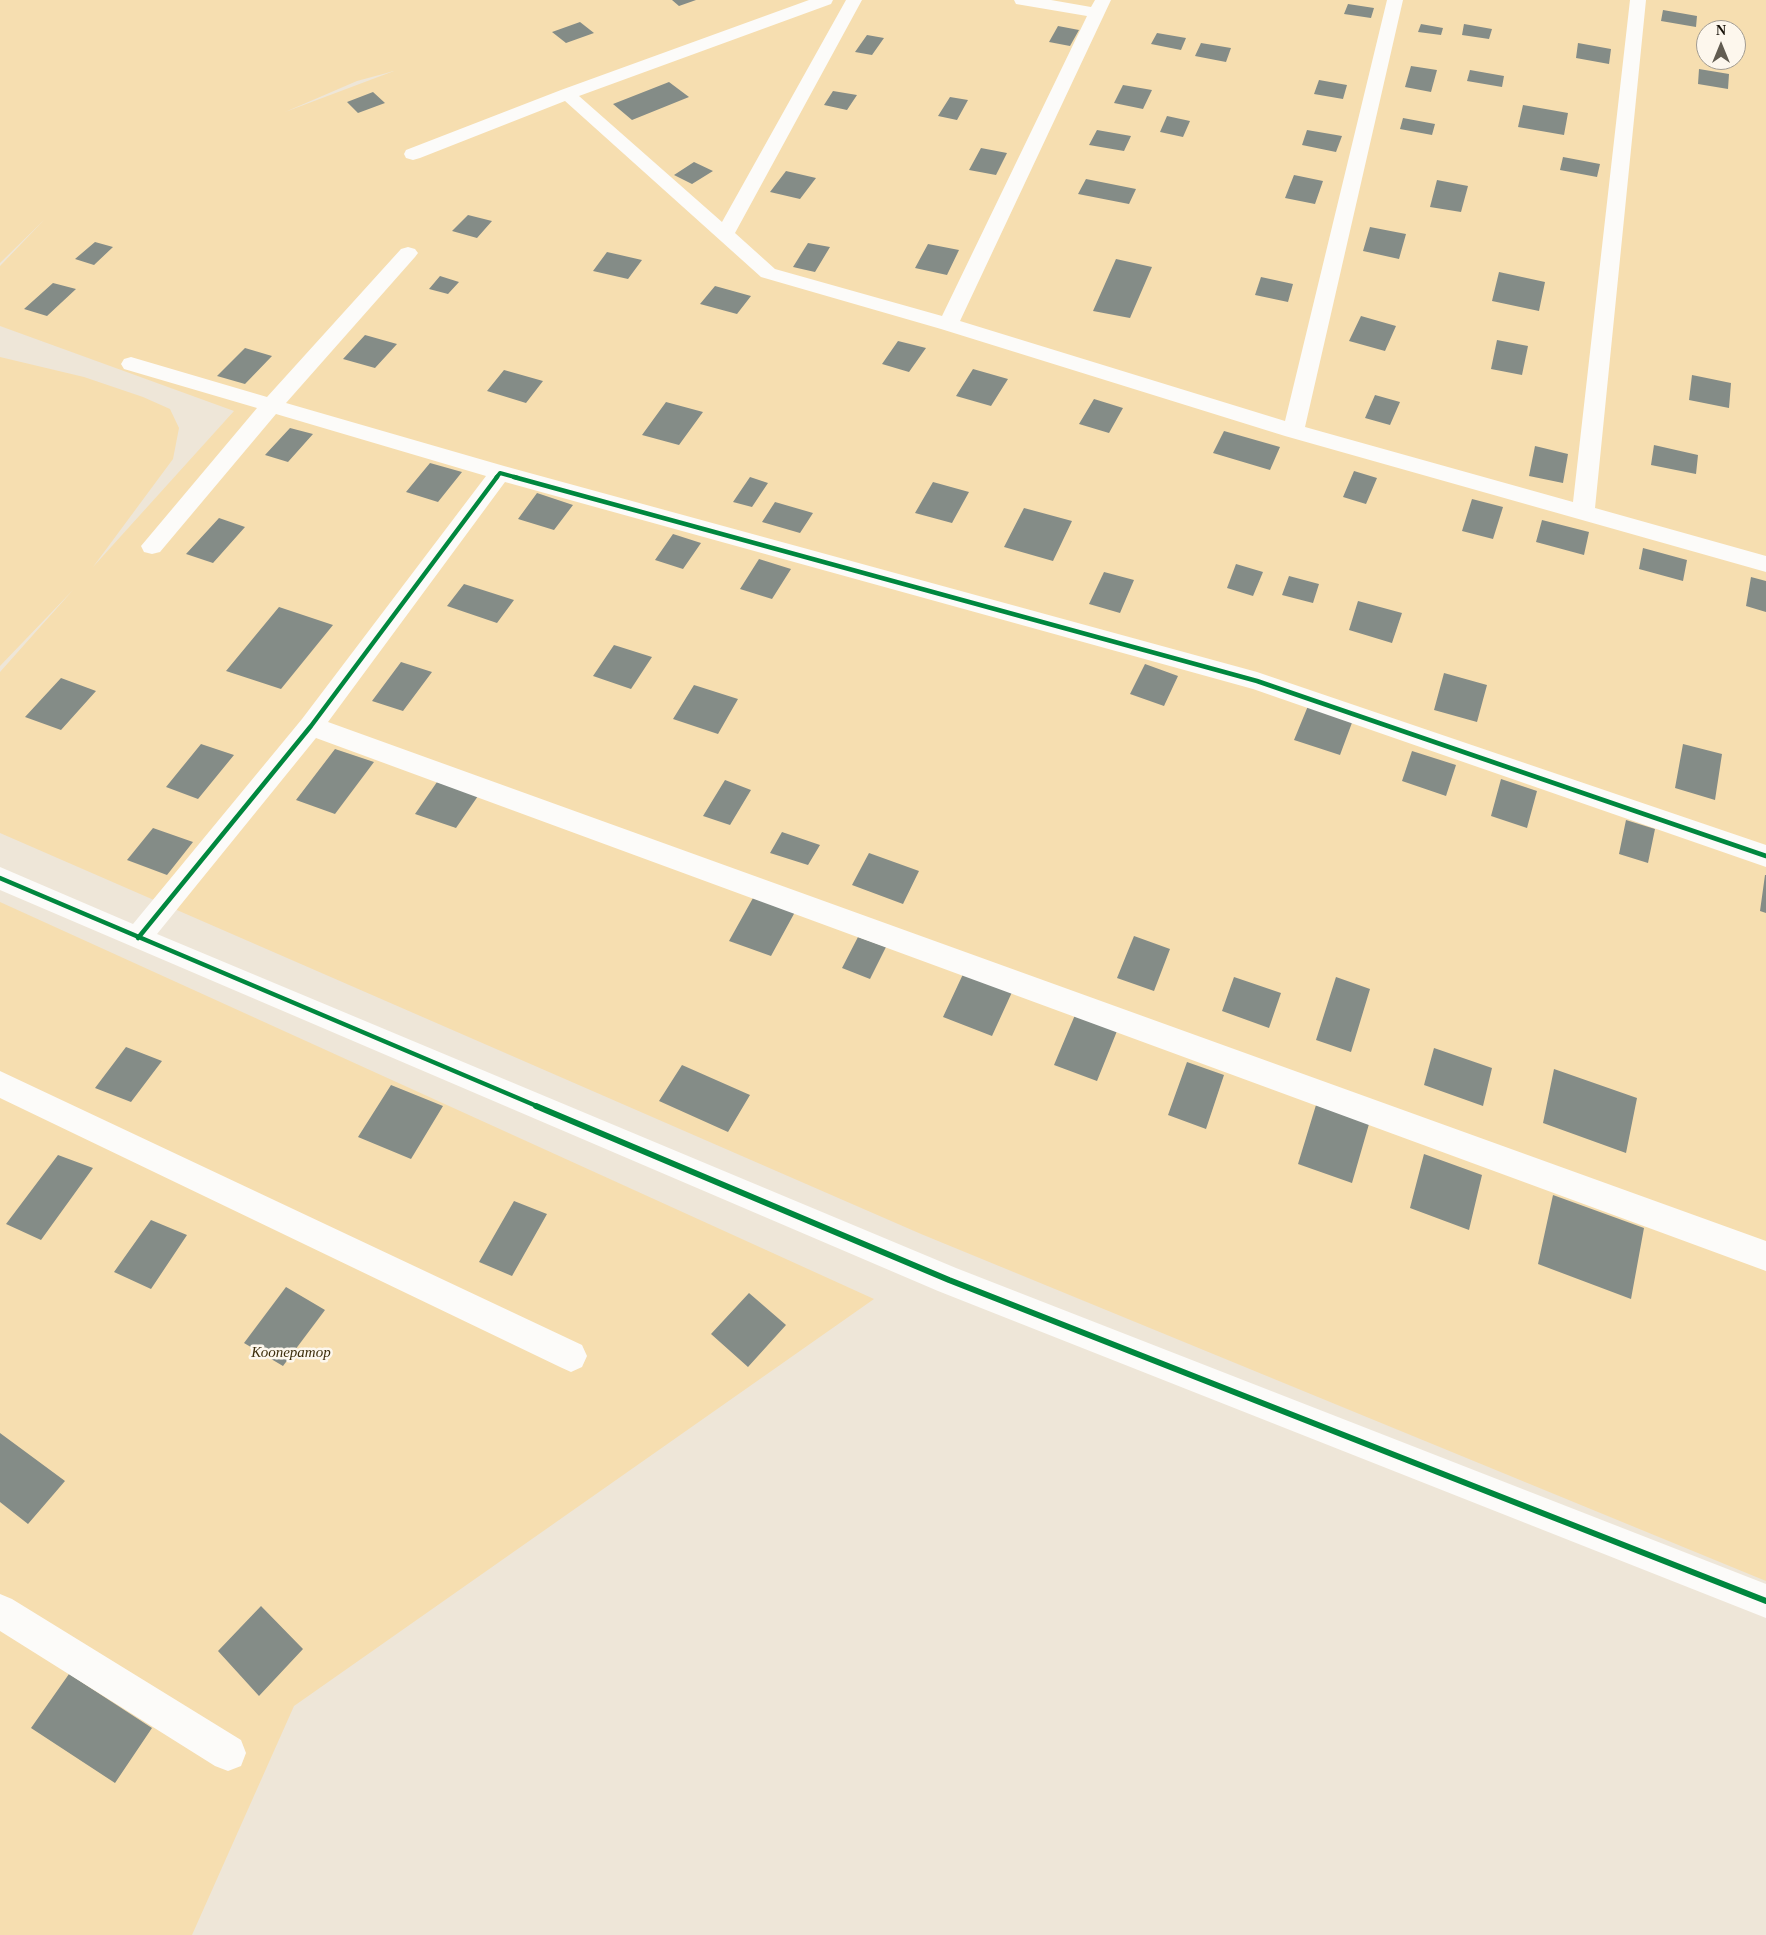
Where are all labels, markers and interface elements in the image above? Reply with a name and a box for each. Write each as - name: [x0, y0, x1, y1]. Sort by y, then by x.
- north arrow: [1696, 20, 1746, 70]
- text: N: [1716, 23, 1726, 38]
- park label: Кооператор: [251, 1344, 331, 1362]

